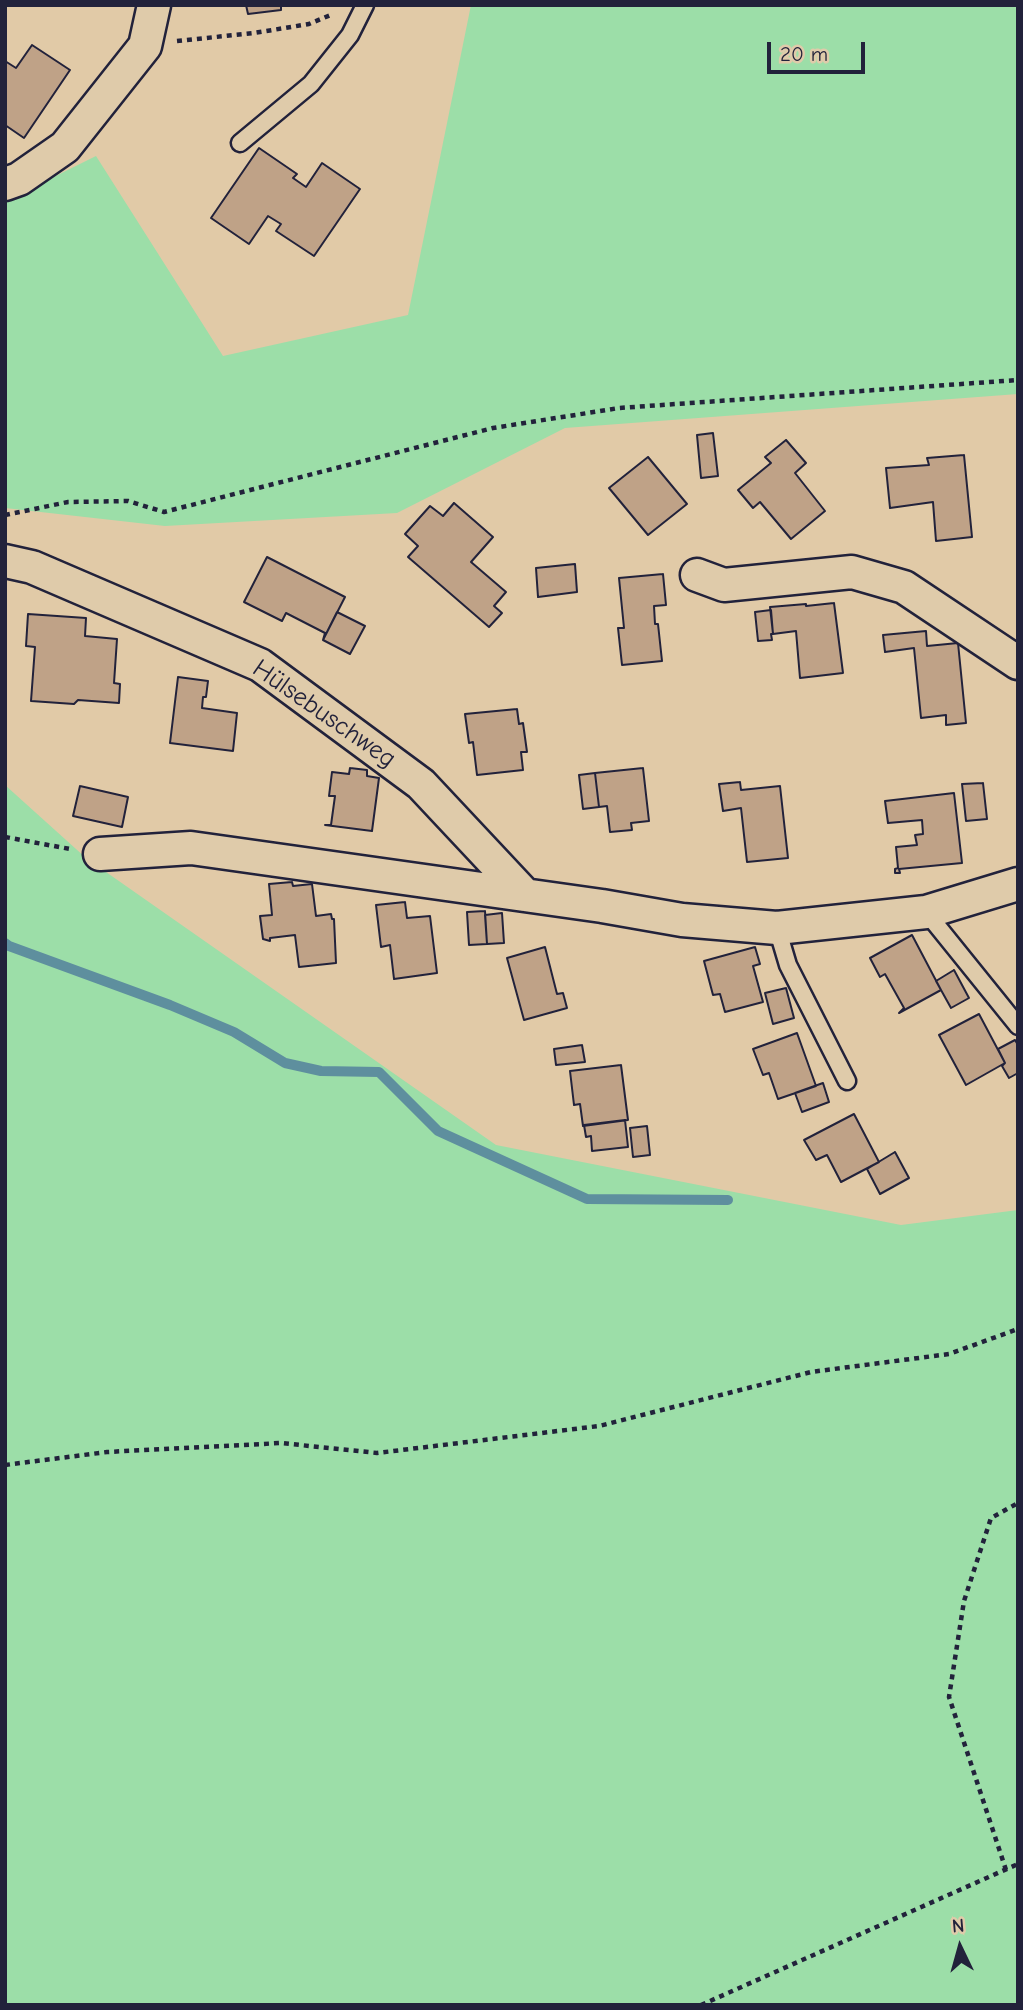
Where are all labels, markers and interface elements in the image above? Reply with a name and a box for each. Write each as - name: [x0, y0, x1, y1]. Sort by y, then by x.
- scale bar: [771, 28, 869, 72]
- text: 20 m: [780, 42, 828, 66]
- street label: Hülsebuschweg: [246, 653, 402, 775]
- north arrow: [925, 1912, 995, 1982]
- text: N: [951, 1915, 965, 1938]

